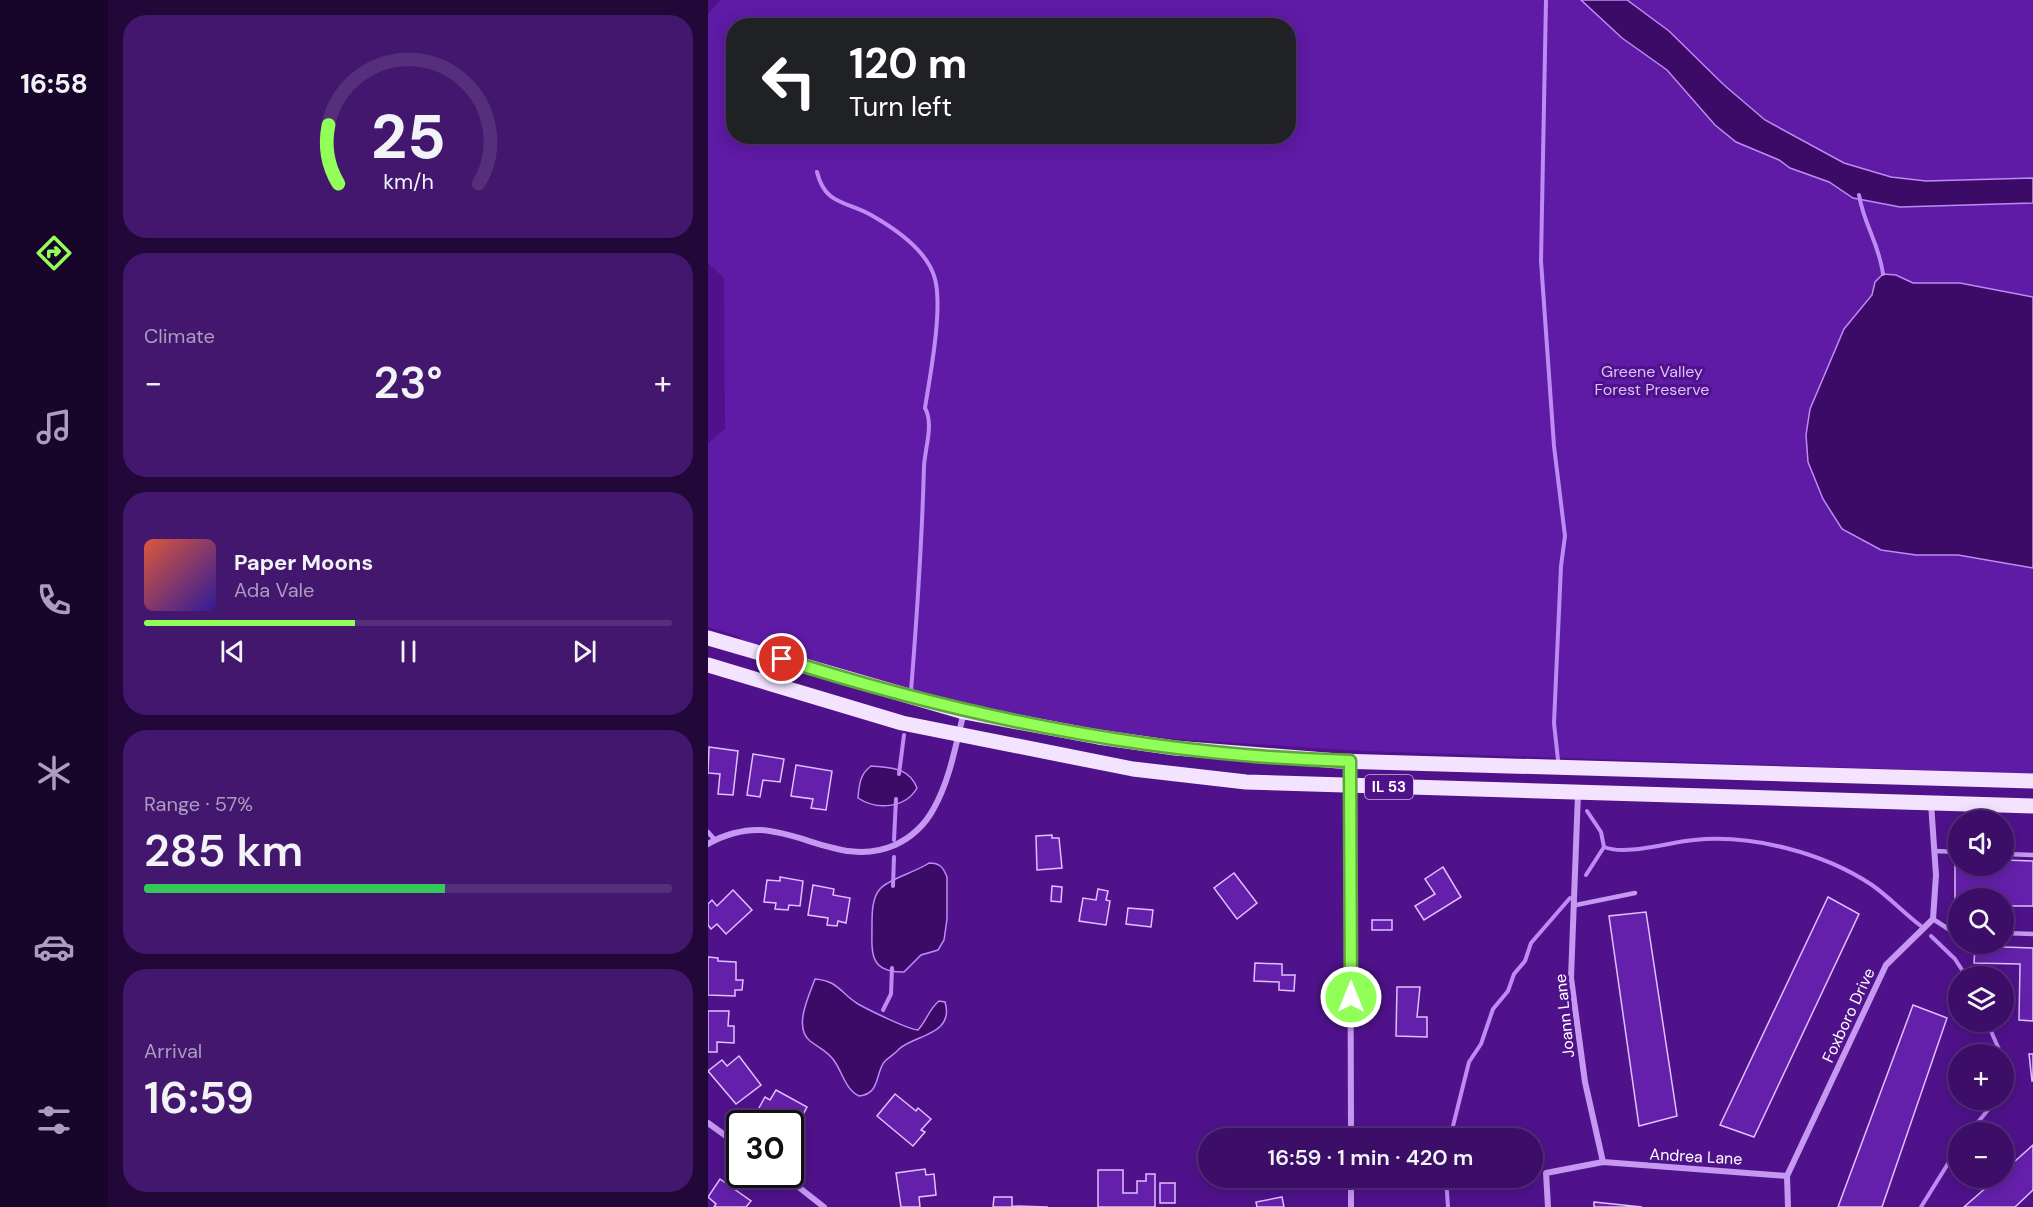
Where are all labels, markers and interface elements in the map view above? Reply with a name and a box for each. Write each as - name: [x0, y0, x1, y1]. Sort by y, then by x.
- text: 120 m: [849, 36, 967, 91]
- icon: left: [750, 42, 828, 120]
- text: 16:58: [20, 66, 88, 101]
- text: Turn left: [849, 89, 952, 124]
- text: 25: [371, 96, 445, 177]
- text: km/h: [383, 168, 433, 196]
- icon: directions: [33, 232, 75, 274]
- text: Climate: [144, 323, 215, 349]
- text: 23°: [374, 353, 443, 412]
- text: −: [144, 361, 162, 404]
- text: +: [654, 361, 672, 404]
- park label: Greene Valley Forest Preserve: [1595, 361, 1709, 400]
- icon: music: [33, 406, 75, 448]
- text: Paper Moons: [234, 548, 373, 577]
- text: Ada Vale: [234, 577, 314, 603]
- icon: phone: [33, 579, 75, 621]
- pin: [756, 633, 807, 684]
- icon: previous: [216, 635, 249, 668]
- icon: pause: [392, 635, 425, 668]
- icon: next: [568, 635, 601, 668]
- icon: arrive: [765, 642, 798, 675]
- icon: climate: [33, 752, 75, 794]
- road number: IL 53: [1365, 775, 1413, 799]
- text: Range · 57%: [144, 791, 253, 817]
- map controls: [1948, 810, 2014, 1188]
- button: sound: [1948, 810, 2014, 876]
- text: 285 km: [144, 821, 303, 880]
- button: search: [1948, 888, 2014, 954]
- icon: car: [33, 926, 75, 968]
- position arrow: [1319, 965, 1383, 1029]
- street label: Foxboro Drive: [1817, 965, 1880, 1066]
- button: layers: [1948, 966, 2014, 1032]
- street label: Joann Lane: [1550, 973, 1579, 1059]
- text: Arrival: [144, 1038, 202, 1064]
- button: +: [1948, 1044, 2014, 1110]
- text: 16:59: [144, 1068, 254, 1127]
- icon: filters: [33, 1099, 75, 1141]
- speed limit sign: 30: [726, 1110, 804, 1188]
- button: −: [1948, 1122, 2014, 1188]
- text: 16:59 · 1 min · 420 m: [1268, 1143, 1473, 1172]
- street label: Andrea Lane: [1649, 1144, 1743, 1169]

